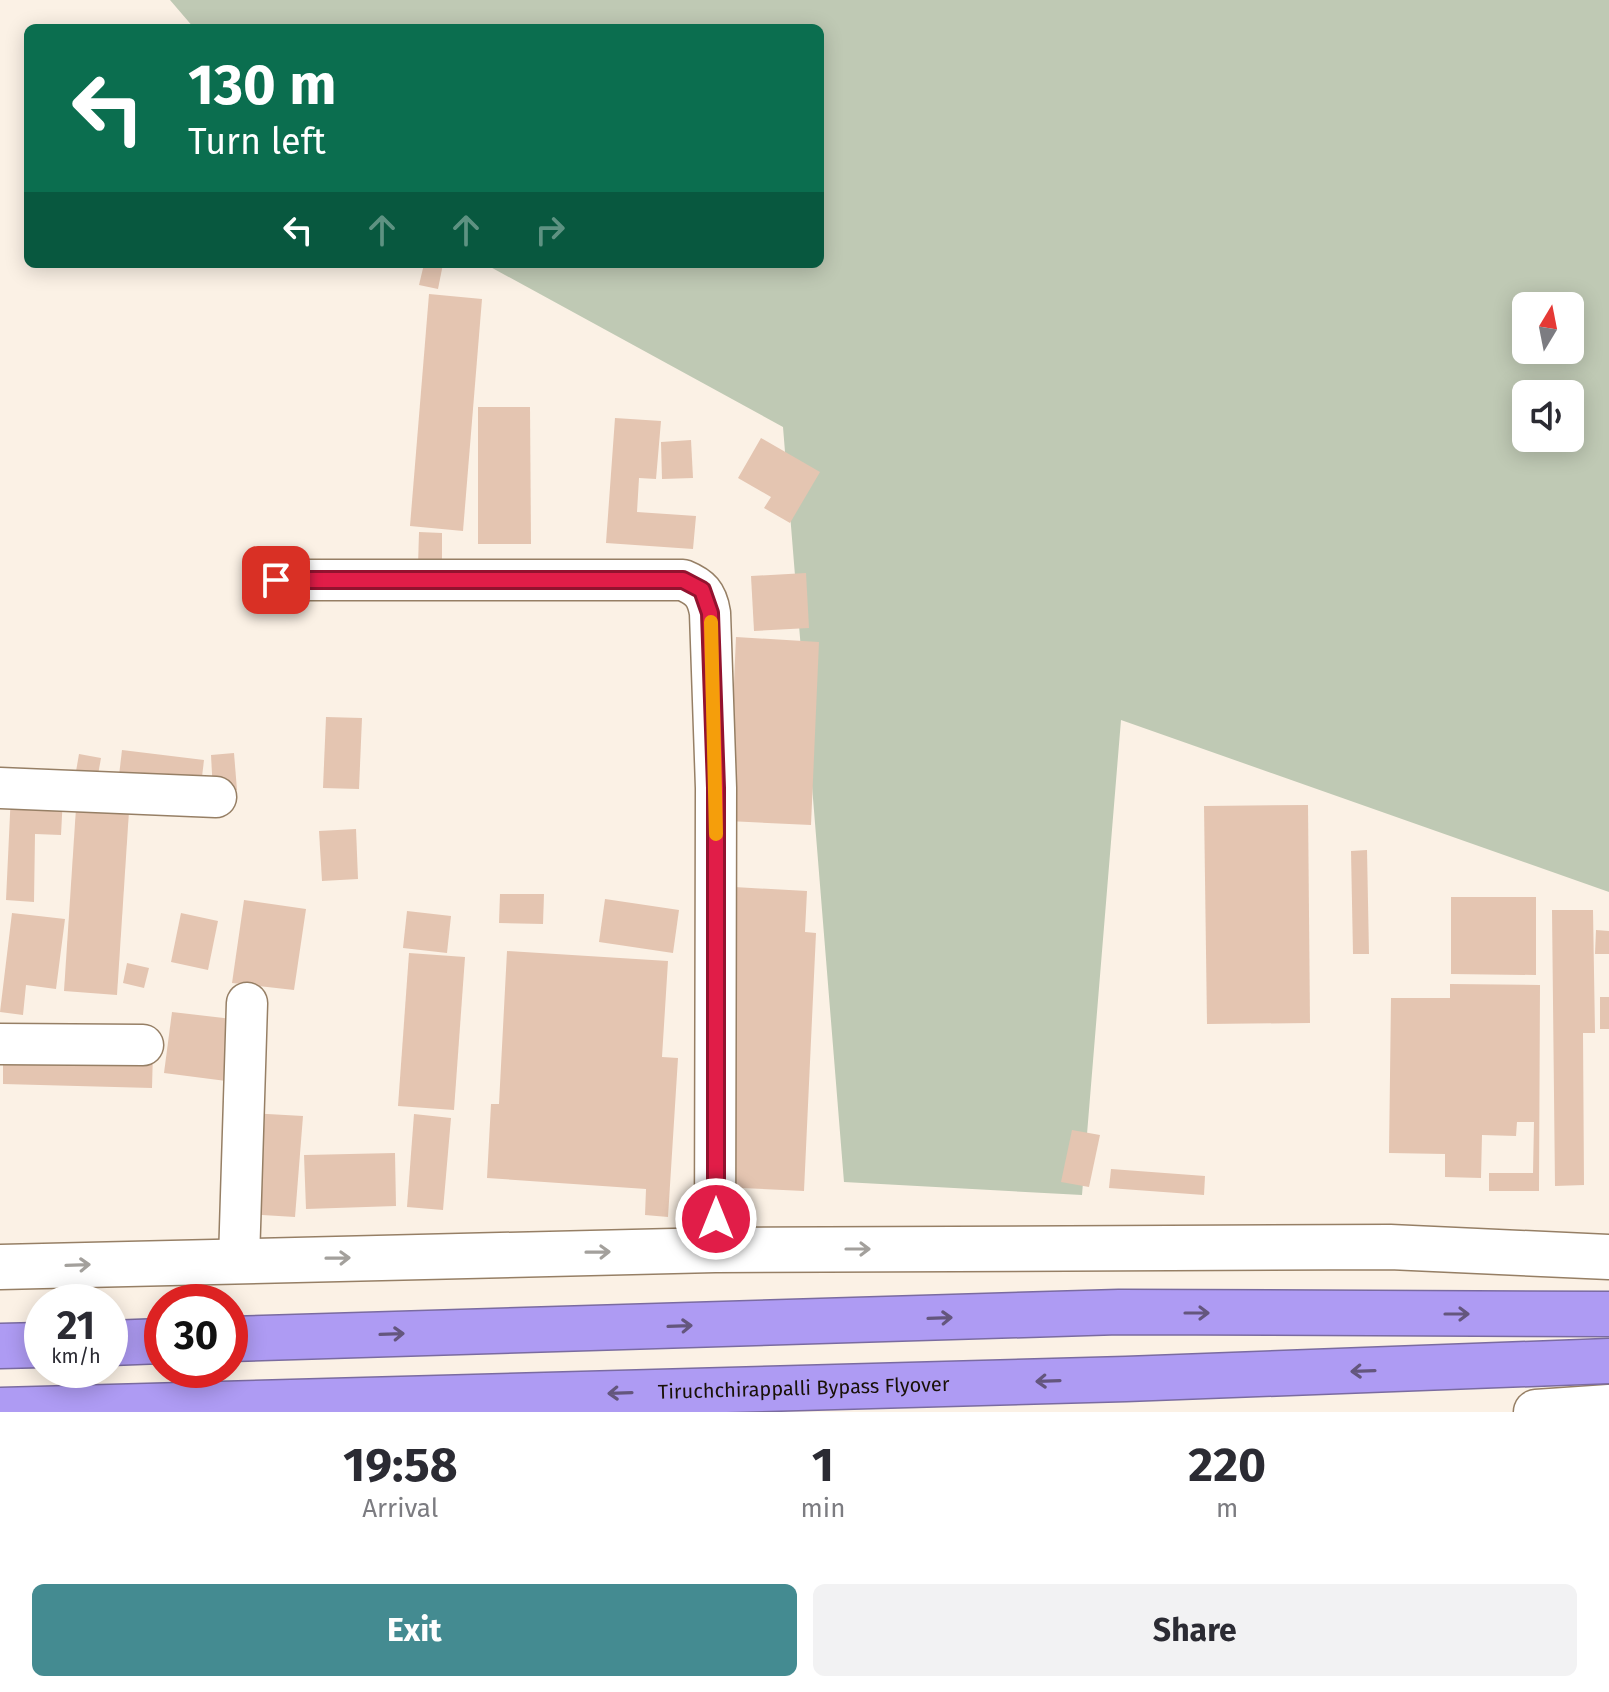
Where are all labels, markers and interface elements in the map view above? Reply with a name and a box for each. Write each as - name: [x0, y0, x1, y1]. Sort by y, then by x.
- text: 130 m: [188, 52, 336, 119]
- icon: left: [56, 56, 160, 160]
- text: Turn left: [188, 120, 326, 164]
- icon: left: [276, 208, 320, 252]
- icon: ahead: [360, 208, 404, 252]
- icon: ahead: [444, 208, 488, 252]
- icon: right: [528, 208, 572, 252]
- north arrow: [1512, 292, 1584, 364]
- map controls: [1512, 292, 1584, 452]
- button: sound: [1512, 380, 1584, 452]
- pin: [242, 546, 310, 614]
- icon: arrive: [254, 558, 298, 602]
- position arrow: [674, 1177, 758, 1261]
- one-way arrow: [844, 1241, 871, 1257]
- one-way arrow: [584, 1245, 611, 1260]
- one-way arrow: [324, 1250, 351, 1266]
- one-way arrow: [64, 1257, 91, 1272]
- speed limit sign: 30: [144, 1284, 248, 1388]
- text: 21: [57, 1302, 95, 1350]
- one-way arrow: [1183, 1305, 1210, 1321]
- one-way arrow: [1443, 1306, 1470, 1321]
- one-way arrow: [926, 1310, 953, 1325]
- one-way arrow: [666, 1318, 693, 1333]
- one-way arrow: [378, 1327, 405, 1342]
- text: km/h: [51, 1344, 101, 1368]
- one-way arrow: [1350, 1363, 1377, 1378]
- street label: Tiruchchirappalli Bypass Flyover: [658, 1372, 950, 1404]
- one-way arrow: [1035, 1373, 1062, 1388]
- one-way arrow: [607, 1385, 634, 1400]
- text: 19:58: [343, 1436, 458, 1494]
- text: 1: [812, 1436, 834, 1494]
- text: 220: [1188, 1436, 1266, 1494]
- text: Arrival: [362, 1493, 438, 1524]
- text: min: [801, 1493, 845, 1524]
- text: m: [1216, 1493, 1238, 1524]
- button: Exit: [32, 1584, 797, 1676]
- button: Share: [813, 1584, 1577, 1676]

